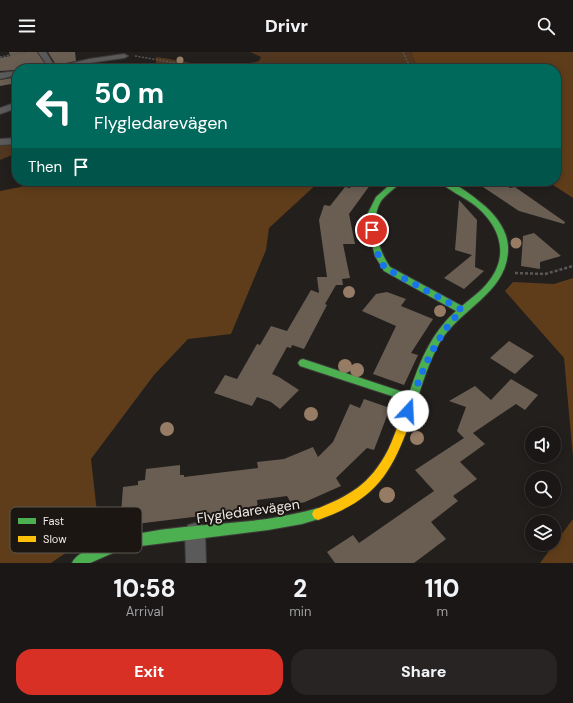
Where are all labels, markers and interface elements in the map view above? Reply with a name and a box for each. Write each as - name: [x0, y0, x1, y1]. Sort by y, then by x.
- text: Drivr: [265, 14, 308, 38]
- icon: menu: [16, 15, 38, 37]
- icon: search: [535, 15, 557, 37]
- text: 50 m: [94, 75, 164, 112]
- icon: left: [28, 80, 80, 132]
- text: Flygledarevägen: [94, 111, 228, 135]
- icon: arrive: [70, 156, 92, 178]
- text: Then: [28, 157, 62, 177]
- pin: [355, 213, 389, 247]
- icon: arrive: [361, 219, 383, 241]
- position arrow: [387, 390, 429, 432]
- map controls: [525, 427, 561, 551]
- button: sound: [525, 427, 561, 463]
- button: search: [525, 471, 561, 507]
- street label: Flygledarevägen: [195, 495, 301, 527]
- legend: [10, 507, 142, 553]
- text: Fast: [43, 514, 64, 528]
- button: layers: [525, 515, 561, 551]
- text: Slow: [43, 532, 67, 546]
- text: 10:58: [113, 573, 176, 604]
- text: 2: [293, 573, 307, 604]
- text: 110: [425, 573, 460, 604]
- text: Arrival: [126, 603, 164, 620]
- text: min: [289, 603, 311, 620]
- text: m: [436, 603, 448, 620]
- button: Exit: [16, 649, 283, 695]
- button: Share: [291, 649, 557, 695]

